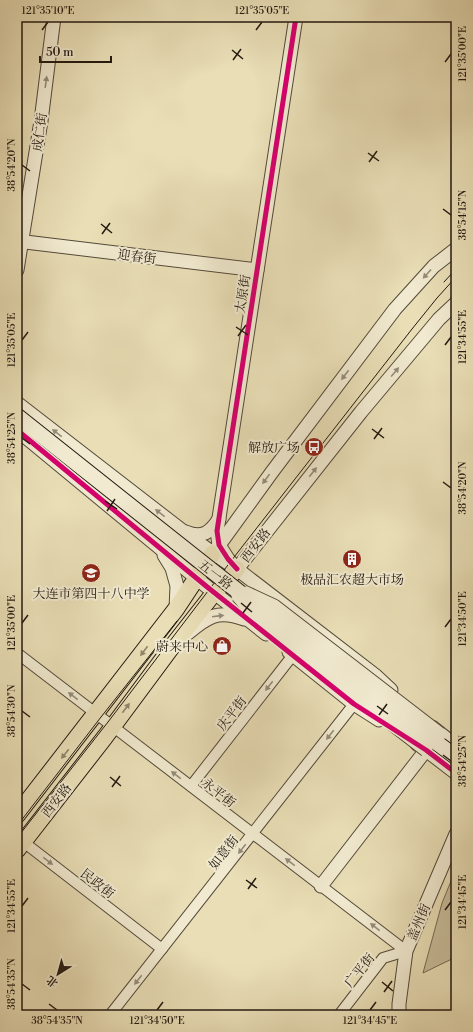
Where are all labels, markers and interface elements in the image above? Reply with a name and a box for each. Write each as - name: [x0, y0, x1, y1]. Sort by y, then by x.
- text: 121°35'10"E: [21, 5, 75, 17]
- text: 121°35'05"E: [235, 5, 289, 17]
- text: 121°35'00"E: [457, 26, 469, 82]
- scale bar: [40, 38, 111, 64]
- text: 50 m: [46, 45, 74, 60]
- one-way arrow: [43, 76, 49, 88]
- street label: 成仁街: [29, 112, 51, 153]
- text: 38°54'20"N: [6, 138, 18, 191]
- text: 38°54'15"N: [457, 189, 469, 240]
- street label: 迎春街: [117, 247, 157, 267]
- one-way arrow: [422, 269, 431, 280]
- street label: 太原街: [232, 274, 254, 315]
- text: 121°34'55"E: [457, 310, 469, 364]
- text: 121°35'05"E: [6, 313, 18, 367]
- one-way arrow: [390, 366, 399, 377]
- one-way arrow: [341, 370, 349, 381]
- text: 38°54'25"N: [6, 412, 18, 464]
- one-way arrow: [51, 429, 62, 438]
- bus stop icon: 解放广场: [303, 436, 325, 458]
- place label: 解放广场: [248, 440, 300, 456]
- text: 38°54'20"N: [457, 461, 469, 514]
- one-way arrow: [308, 467, 317, 478]
- one-way arrow: [262, 474, 270, 484]
- one-way arrow: [154, 508, 165, 517]
- street label: 西安路: [238, 525, 274, 566]
- building icon: 极品汇农超大市场: [341, 548, 363, 570]
- street label: 五一路: [195, 556, 236, 593]
- school or university icon: 大连市第四十八中学: [80, 562, 102, 584]
- place label: 极品汇农超大市场: [300, 572, 404, 588]
- place label: 大连市第四十八中学: [32, 586, 150, 602]
- text: 121°34'50"E: [457, 591, 469, 647]
- text: 121°35'00"E: [6, 595, 18, 651]
- one-way arrow: [212, 612, 224, 619]
- shop icon: 蔚来中心: [211, 635, 233, 657]
- place label: 蔚来中心: [156, 639, 208, 655]
- one-way arrow: [140, 645, 148, 656]
- one-way arrow: [264, 680, 273, 691]
- text: 38°54'30"N: [6, 684, 18, 737]
- one-way arrow: [67, 691, 78, 700]
- street label: 庆平街: [213, 693, 250, 734]
- one-way arrow: [122, 703, 130, 713]
- one-way arrow: [326, 730, 335, 741]
- text: 38°54'25"N: [457, 735, 469, 787]
- one-way arrow: [60, 748, 69, 759]
- one-way arrow: [171, 771, 181, 779]
- street label: 永平街: [198, 774, 239, 811]
- street label: 西安路: [38, 780, 75, 821]
- street label: 如意街: [205, 832, 242, 873]
- one-way arrow: [237, 843, 246, 854]
- one-way arrow: [42, 856, 53, 865]
- one-way arrow: [285, 858, 296, 867]
- street label: 民政街: [77, 865, 118, 902]
- text: 121°34'45"E: [457, 875, 469, 929]
- text: 121°34'55"E: [6, 879, 18, 933]
- street label: 盖州街: [404, 901, 434, 943]
- one-way arrow: [369, 923, 380, 932]
- street label: 广平街: [341, 950, 378, 991]
- north arrow: [38, 954, 78, 994]
- text: 38°54'35"N: [6, 958, 18, 1010]
- text: 北: [44, 972, 61, 990]
- one-way arrow: [134, 975, 142, 986]
- text: 38°54'35"N: [31, 1015, 83, 1027]
- text: 121°34'50"E: [129, 1015, 185, 1027]
- text: 121°34'45"E: [343, 1015, 397, 1027]

